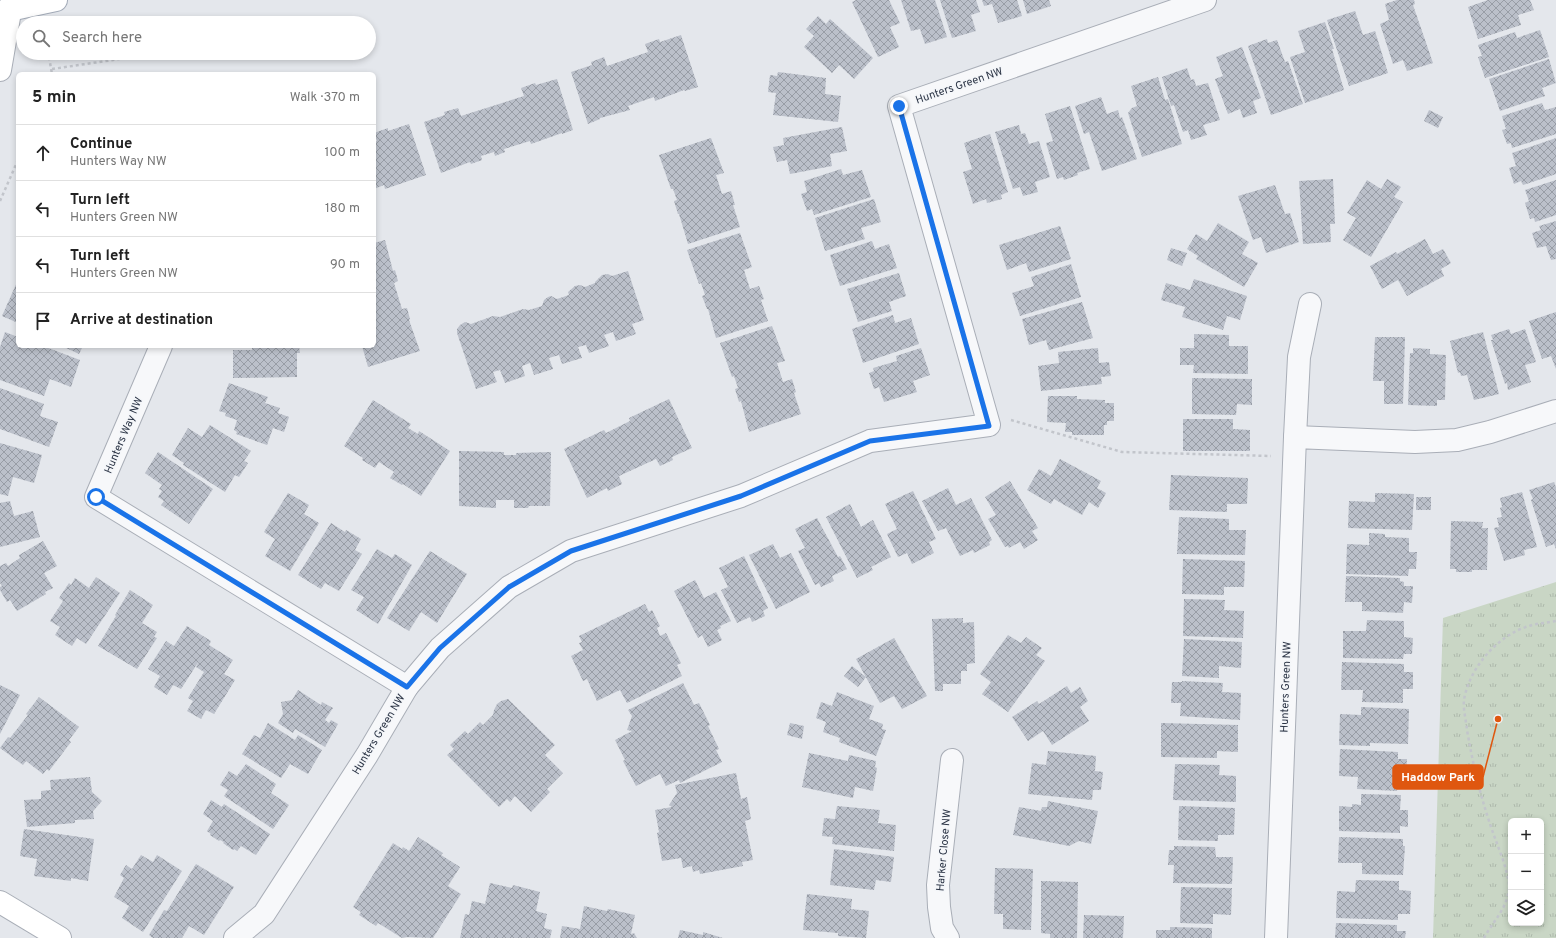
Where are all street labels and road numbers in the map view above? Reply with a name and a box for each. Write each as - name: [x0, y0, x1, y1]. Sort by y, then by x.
- street label: Hunters Green NW: [914, 64, 1005, 107]
- street label: Hunters Way NW: [101, 395, 146, 476]
- street label: Hunters Green NW: [1277, 641, 1295, 733]
- street label: Hunters Green NW: [349, 692, 408, 777]
- street label: Harker Close NW: [933, 808, 955, 892]

